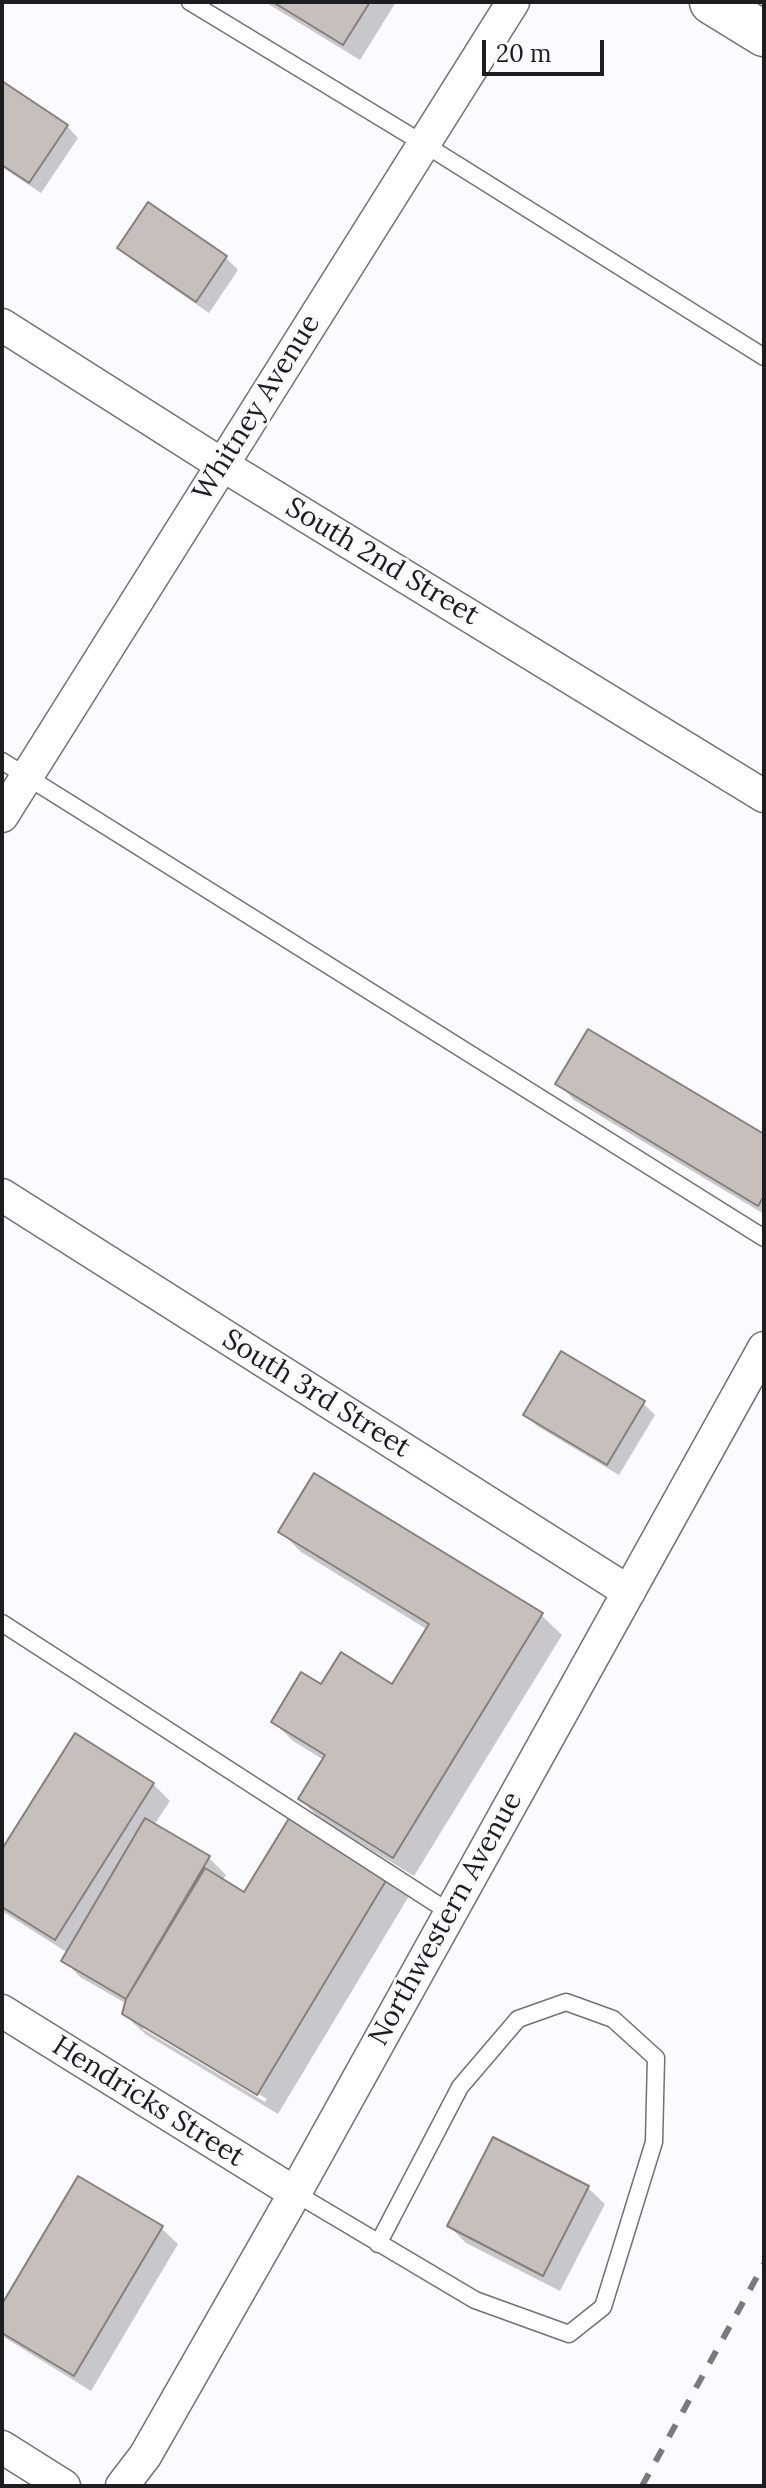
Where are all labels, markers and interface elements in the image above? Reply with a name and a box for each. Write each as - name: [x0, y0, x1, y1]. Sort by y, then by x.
- scale bar: [486, 24, 608, 74]
- text: 20 m: [496, 38, 552, 69]
- street label: Whitney Avenue: [186, 309, 328, 507]
- street label: South 2nd Street: [279, 491, 485, 633]
- street label: South 3rd Street: [216, 1323, 416, 1465]
- street label: Northwestern Avenue: [362, 1786, 530, 2052]
- street label: Hendricks Street: [46, 2030, 250, 2174]

